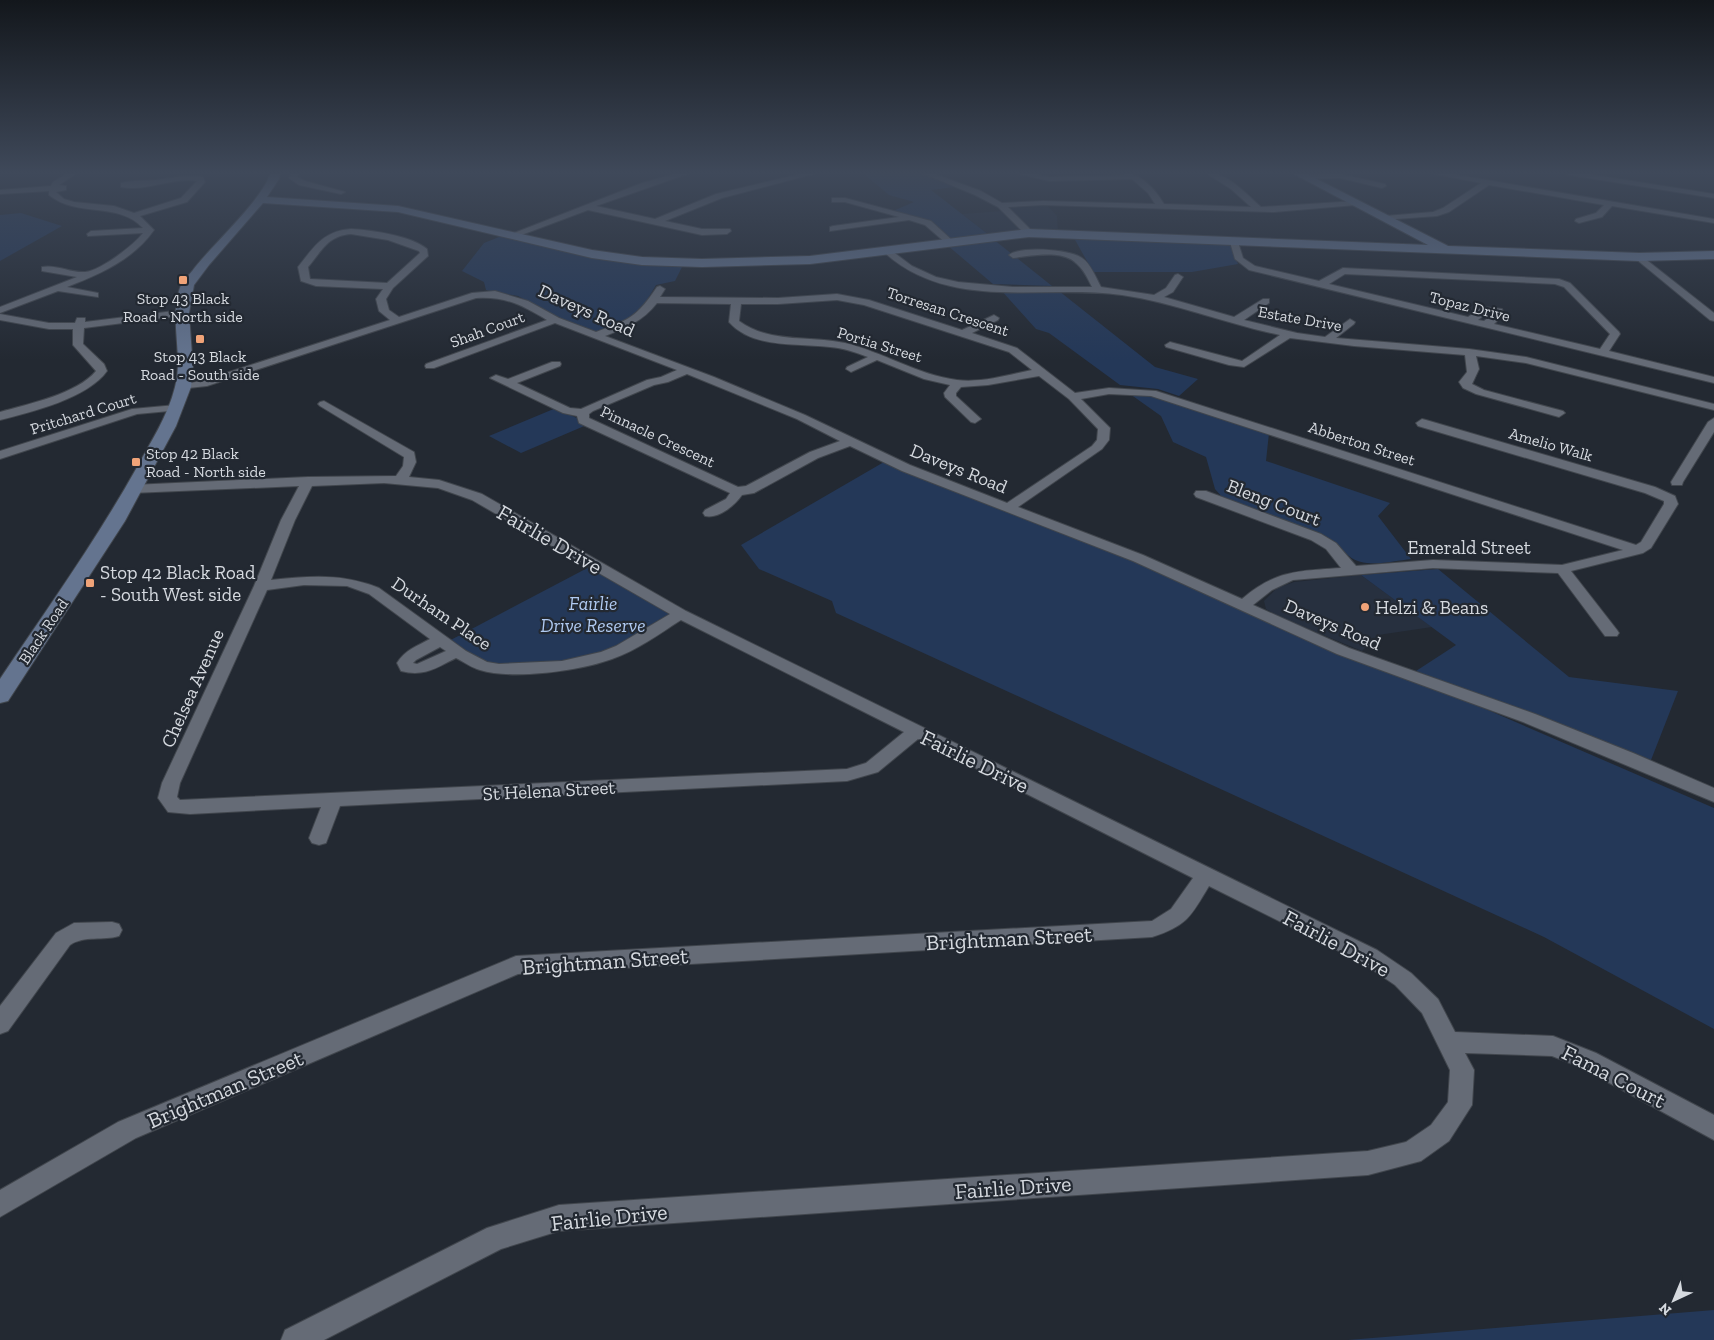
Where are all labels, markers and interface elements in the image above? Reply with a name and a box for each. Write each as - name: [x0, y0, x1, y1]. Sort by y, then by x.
- marker: Stop 43 Black Road - North side: [177, 274, 189, 286]
- street label: Daveys Road: [535, 279, 639, 342]
- street label: Torresan Crescent: [884, 283, 1011, 340]
- street label: Topaz Drive: [1428, 287, 1512, 326]
- place label: Stop 43 Black Road - North side: [123, 289, 243, 326]
- street label: Estate Drive: [1256, 302, 1343, 335]
- street label: Shah Court: [447, 307, 527, 352]
- street label: Portia Street: [835, 323, 925, 366]
- marker: Stop 43 Black Road - South side: [194, 333, 206, 345]
- place label: Stop 43 Black Road - South side: [140, 347, 260, 384]
- street label: Pritchard Court: [28, 388, 138, 439]
- street label: Pinnacle Crescent: [598, 402, 718, 471]
- street label: Abberton Street: [1306, 417, 1418, 470]
- street label: Amelio Walk: [1507, 423, 1596, 466]
- street label: Daveys Road: [907, 439, 1011, 499]
- place label: Stop 42 Black Road - North side: [146, 444, 266, 481]
- marker: Stop 42 Black Road - North side: [130, 456, 142, 468]
- street label: Bleng Court: [1224, 474, 1324, 531]
- street label: Fairlie Drive: [492, 498, 607, 580]
- street label: Emerald Street: [1407, 536, 1531, 559]
- place label: Stop 42 Black Road - South West side: [100, 561, 256, 606]
- street label: Durham Place: [387, 572, 496, 655]
- marker: Stop 42 Black Road - South West side: [84, 577, 96, 589]
- park label: Fairlie Drive Reserve: [540, 592, 646, 637]
- street label: Daveys Road: [1281, 594, 1385, 655]
- street label: Black Road: [14, 595, 72, 668]
- place label: Helzi & Beans: [1375, 596, 1488, 619]
- marker: Helzi & Beans: [1359, 601, 1371, 613]
- street label: Chelsea Avenue: [156, 625, 229, 751]
- street label: Fairlie Drive: [916, 724, 1033, 799]
- street label: St Helena Street: [482, 776, 616, 805]
- street label: Fairlie Drive: [1279, 904, 1395, 983]
- street label: Brightman Street: [925, 921, 1094, 956]
- street label: Brightman Street: [521, 942, 690, 981]
- street label: Fama Court: [1558, 1039, 1671, 1114]
- street label: Brightman Street: [143, 1044, 308, 1134]
- street label: Fairlie Drive: [954, 1170, 1072, 1205]
- street label: Fairlie Drive: [549, 1198, 669, 1237]
- north arrow: [1649, 1275, 1699, 1325]
- text: N: [1655, 1299, 1675, 1319]

